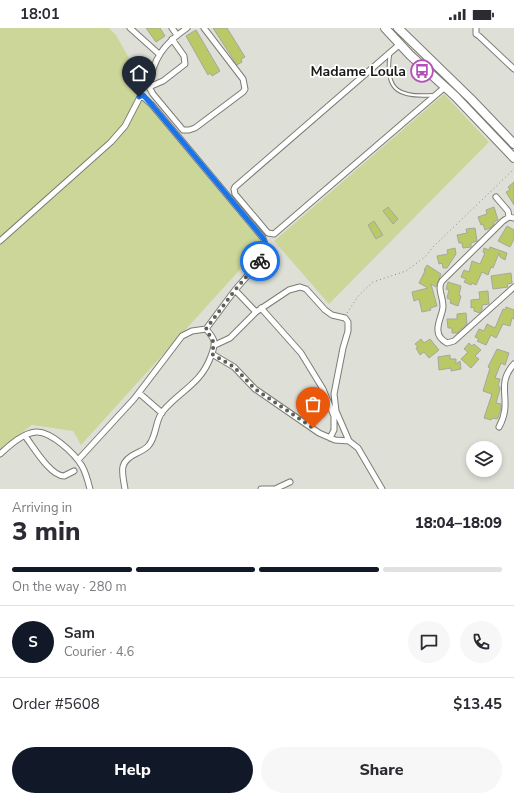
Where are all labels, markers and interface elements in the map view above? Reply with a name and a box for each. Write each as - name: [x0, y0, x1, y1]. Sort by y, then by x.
- text: 18:01: [20, 4, 60, 24]
- pin: [122, 56, 156, 97]
- bus stop icon: Madame Loula: [409, 58, 435, 84]
- icon: home: [128, 62, 150, 84]
- place label: Madame Loula: [310, 62, 406, 81]
- courier: [240, 241, 280, 281]
- icon: bike: [249, 250, 271, 272]
- pin: [296, 387, 330, 428]
- icon: bag: [302, 393, 324, 415]
- map controls: [466, 441, 502, 477]
- button: layers: [466, 441, 502, 477]
- text: Arriving in: [12, 499, 72, 517]
- text: 18:04–18:09: [415, 513, 502, 533]
- text: 3 min: [12, 514, 80, 549]
- text: On the way · 280 m: [12, 578, 127, 596]
- button: chat: [408, 621, 450, 663]
- button: phone: [460, 621, 502, 663]
- text: Sam: [64, 623, 95, 643]
- text: S: [28, 632, 38, 652]
- text: Courier · 4.6: [64, 643, 134, 661]
- text: Order #5608: [12, 694, 100, 714]
- text: $13.45: [453, 694, 502, 714]
- button: Help: [12, 747, 253, 793]
- button: Share: [261, 747, 502, 793]

